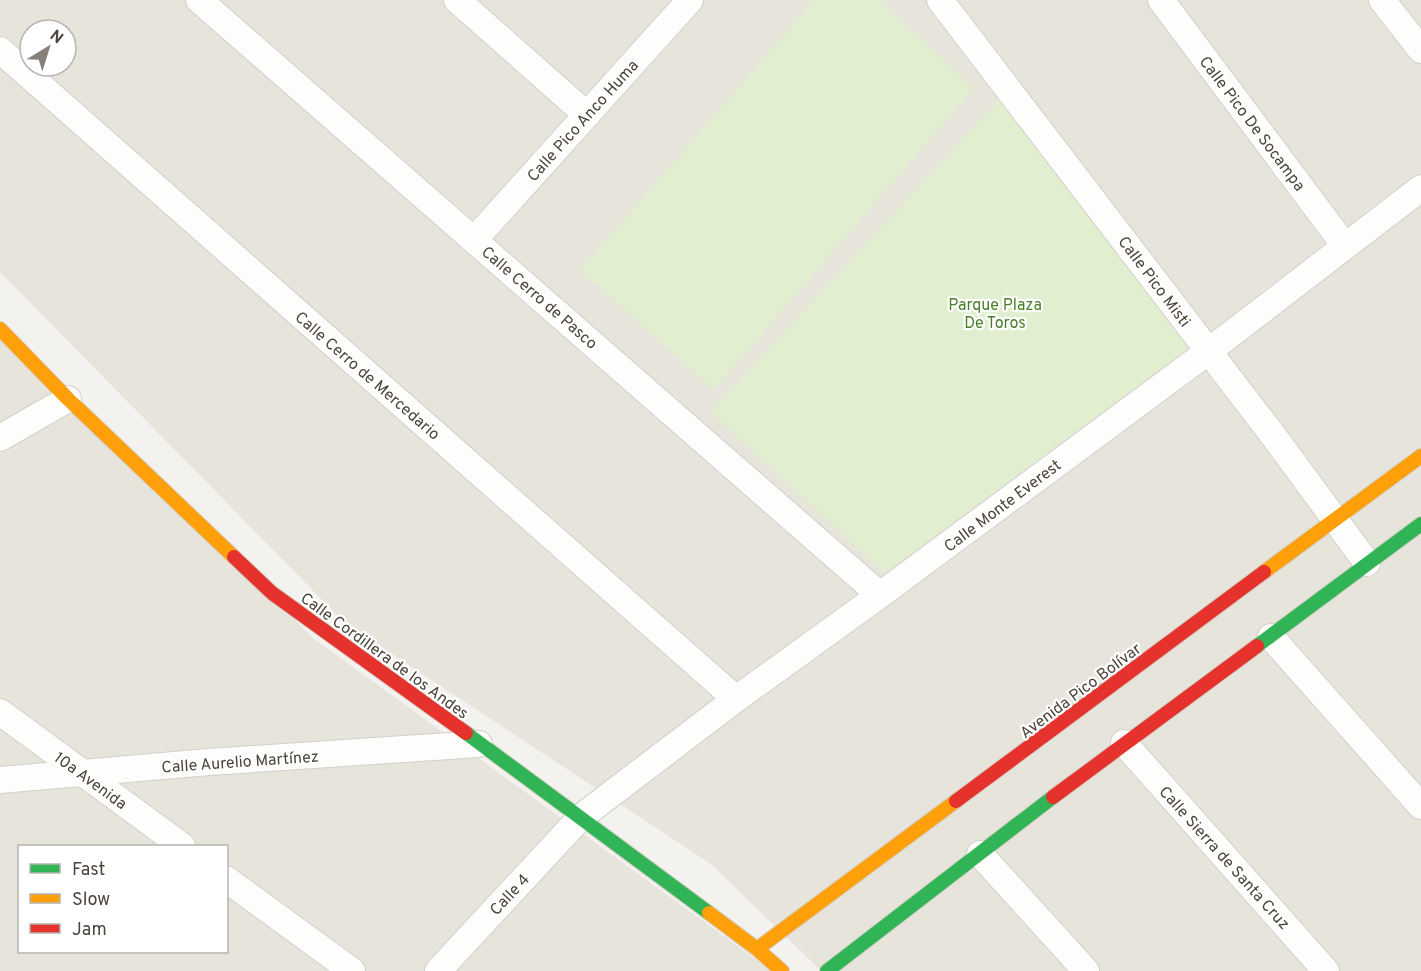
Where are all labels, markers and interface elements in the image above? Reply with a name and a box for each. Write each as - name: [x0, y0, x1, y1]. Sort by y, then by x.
- north arrow: [18, 18, 78, 78]
- text: N: [45, 26, 67, 49]
- street label: Calle Pico De Socampa: [1194, 53, 1309, 196]
- street label: Calle Pico Anco Huma: [523, 56, 643, 186]
- street label: Calle Pico Misti: [1113, 233, 1194, 332]
- street label: Calle Cerro de Pasco: [477, 243, 601, 354]
- park label: Parque Plaza De Toros: [948, 296, 1042, 334]
- street label: Calle Cerro de Mercedario: [290, 308, 443, 445]
- street label: Calle Monte Everest: [941, 456, 1066, 557]
- street label: Calle Cordillera de los Andes: [296, 589, 472, 724]
- street label: Avenida Pico Bolívar: [1017, 639, 1146, 744]
- street label: 10a Avenida: [49, 748, 130, 815]
- street label: Calle Aurelio Martínez: [161, 748, 319, 778]
- street label: Calle Sierra de Santa Cruz: [1154, 783, 1293, 934]
- legend: [18, 845, 228, 953]
- text: Fast: [72, 859, 105, 882]
- street label: Calle 4: [486, 870, 535, 920]
- text: Slow: [72, 889, 110, 912]
- text: Jam: [72, 919, 107, 942]

